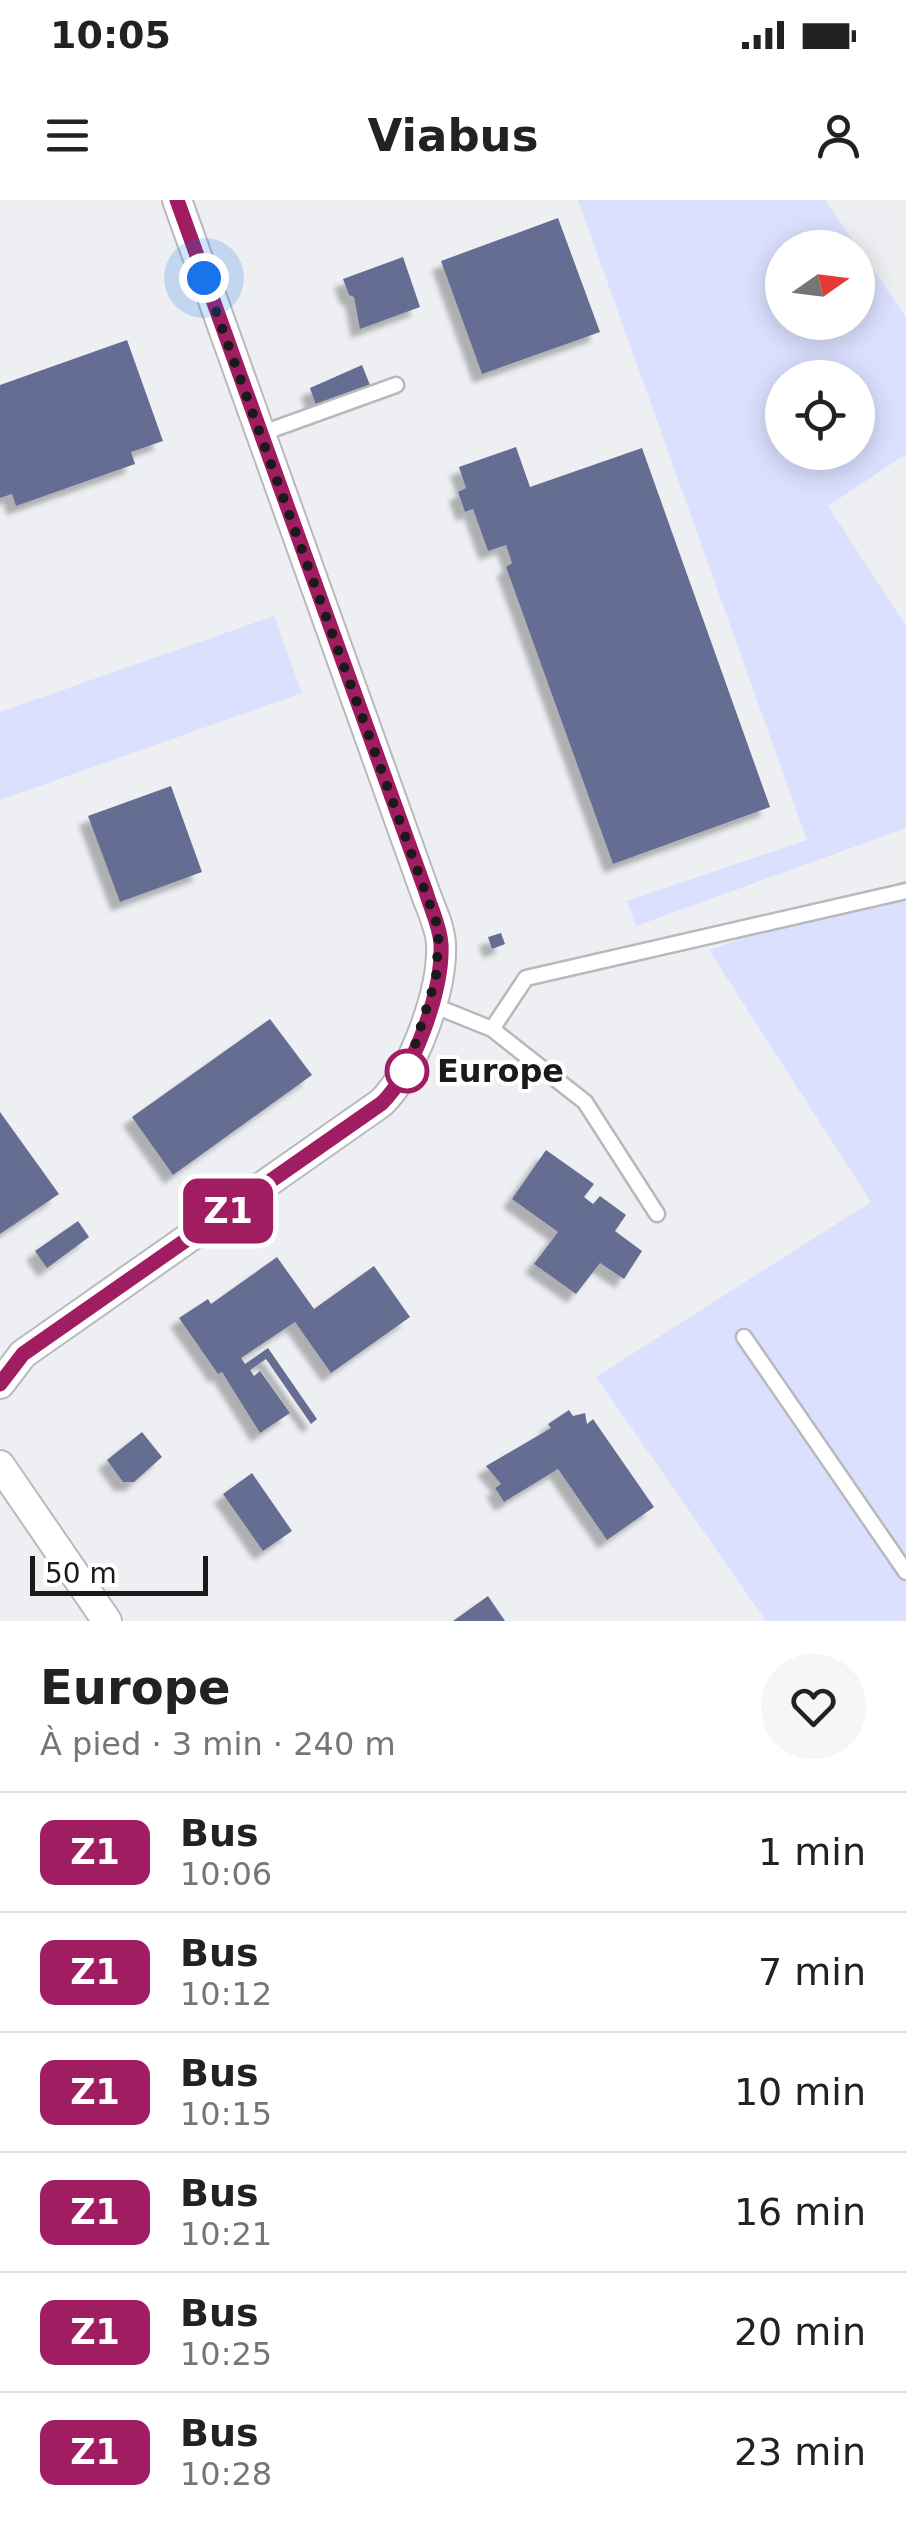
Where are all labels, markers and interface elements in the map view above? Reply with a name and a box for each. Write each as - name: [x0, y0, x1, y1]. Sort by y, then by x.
- text: 10:05: [50, 13, 171, 57]
- icon: menu: [40, 108, 95, 163]
- icon: person: [811, 108, 866, 163]
- text: Viabus: [368, 109, 538, 162]
- north arrow: [765, 230, 875, 340]
- map controls: [765, 230, 875, 470]
- your location: [179, 253, 229, 303]
- button: locate: [765, 360, 875, 470]
- marker: Europe: [386, 1050, 428, 1092]
- place label: Europe: [437, 1052, 564, 1090]
- line badge: Z1: [183, 1178, 273, 1244]
- text: Z1: [203, 1191, 253, 1231]
- scale bar: [30, 1551, 208, 1596]
- text: 50 m: [45, 1557, 117, 1590]
- button: heart: [761, 1654, 866, 1759]
- text: Europe: [40, 1659, 231, 1715]
- text: À pied · 3 min · 240 m: [40, 1725, 396, 1763]
- text: Bus: [180, 1811, 259, 1855]
- text: 1 min: [758, 1830, 866, 1874]
- text: Z1: [70, 1832, 120, 1872]
- text: 10:06: [180, 1855, 272, 1893]
- text: Bus: [180, 1931, 259, 1975]
- text: 7 min: [758, 1950, 866, 1994]
- text: Z1: [70, 1952, 120, 1992]
- text: 10:12: [180, 1975, 272, 2013]
- text: Bus: [180, 2051, 259, 2095]
- text: 10 min: [734, 2070, 866, 2114]
- text: Z1: [70, 2072, 120, 2112]
- text: 10:15: [180, 2095, 272, 2133]
- text: Bus: [180, 2171, 259, 2215]
- text: 16 min: [734, 2190, 866, 2234]
- text: Z1: [70, 2192, 120, 2232]
- text: 10:21: [180, 2215, 272, 2253]
- text: Bus: [180, 2291, 259, 2335]
- text: 20 min: [734, 2310, 866, 2354]
- text: Z1: [70, 2312, 120, 2352]
- text: 10:25: [180, 2335, 272, 2373]
- text: Bus: [180, 2411, 259, 2455]
- text: 23 min: [734, 2430, 866, 2474]
- text: Z1: [70, 2432, 120, 2472]
- text: 10:28: [180, 2455, 272, 2493]

